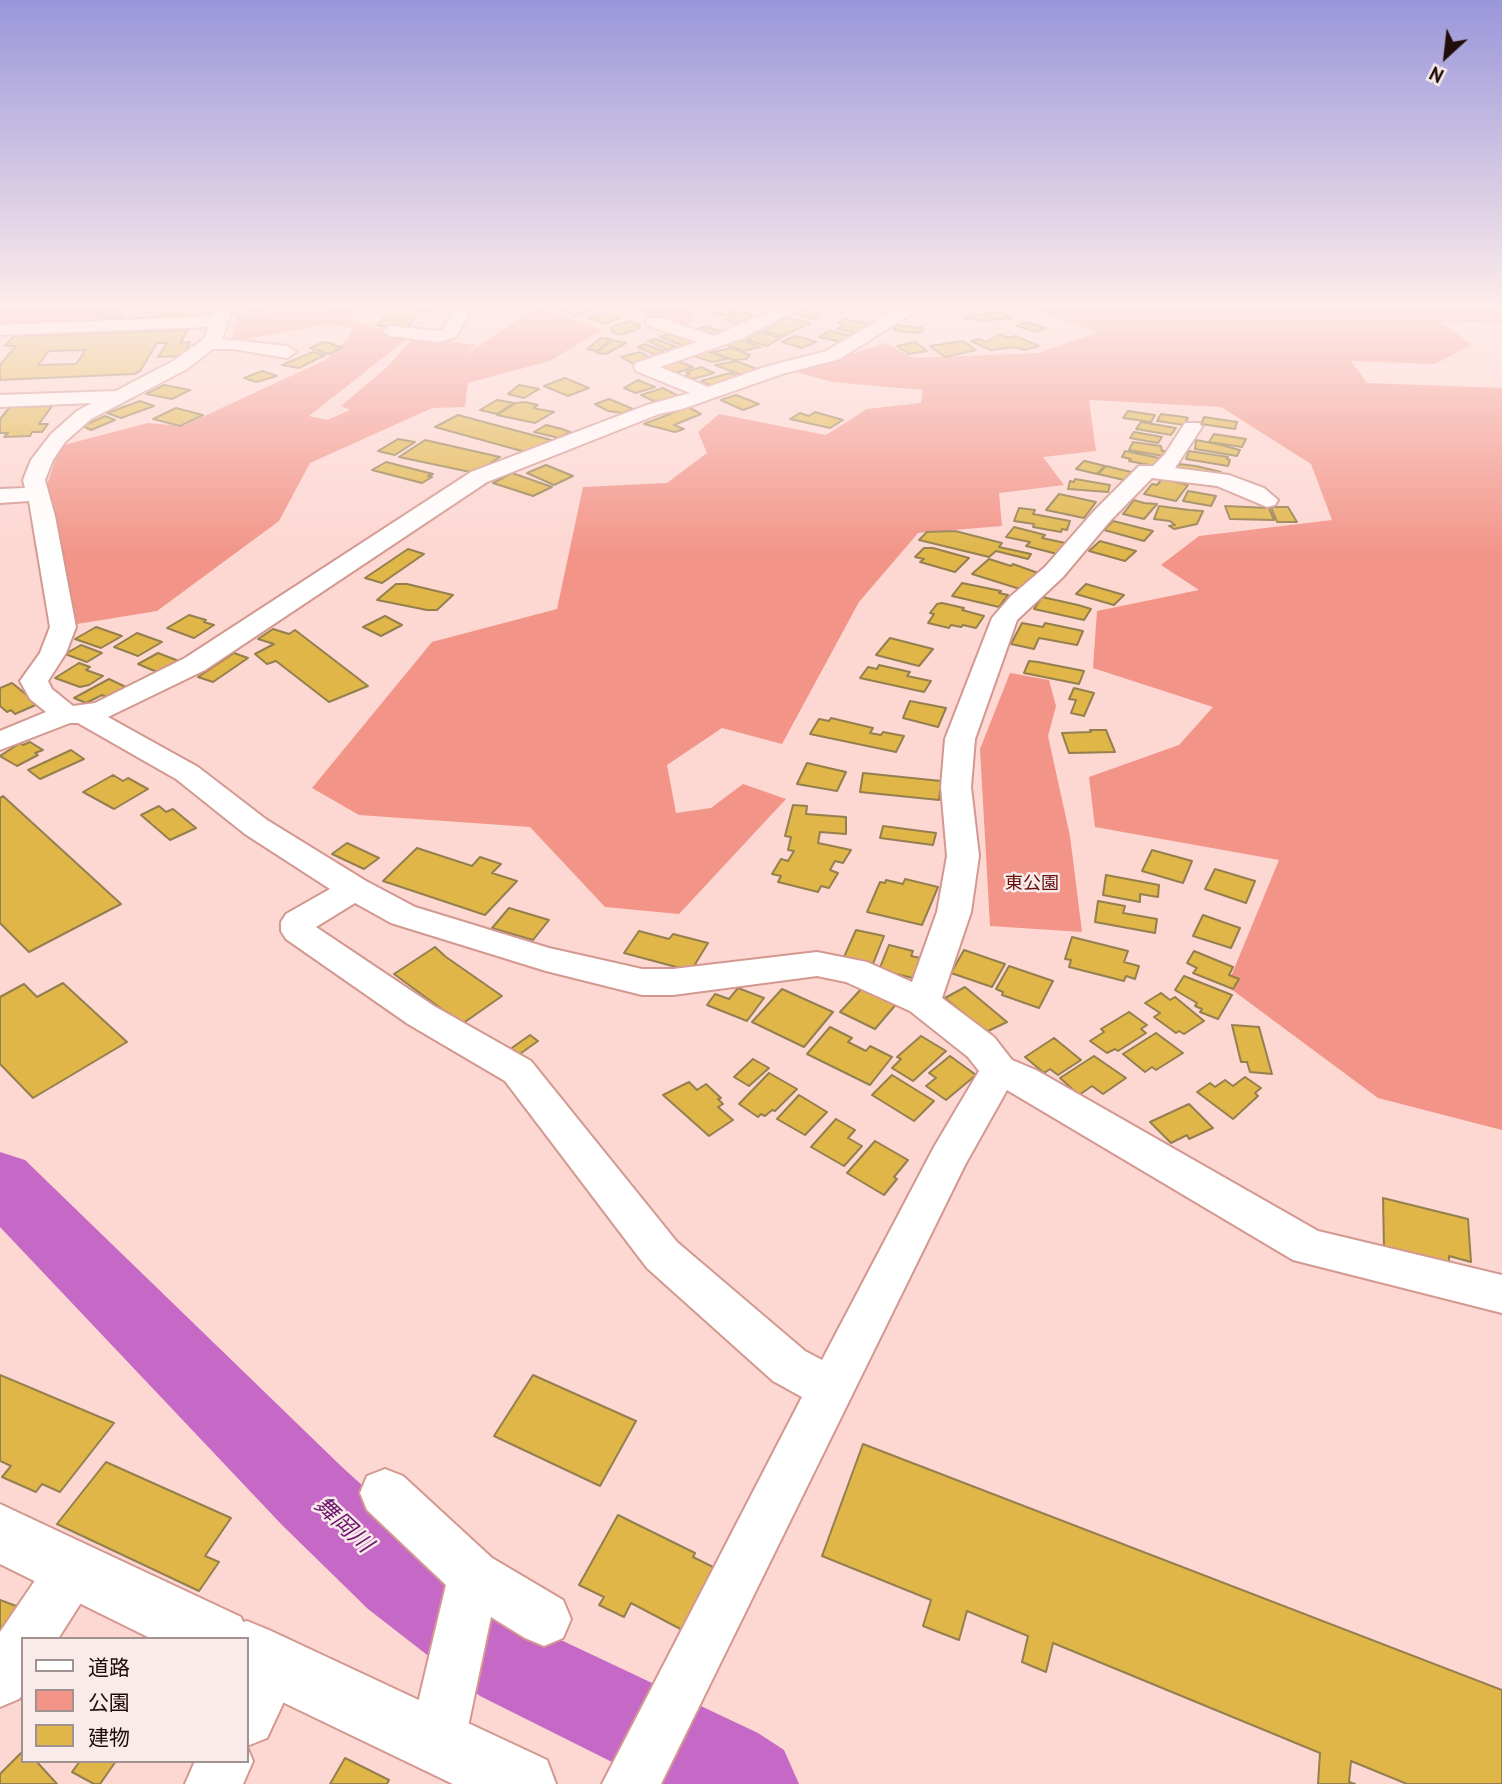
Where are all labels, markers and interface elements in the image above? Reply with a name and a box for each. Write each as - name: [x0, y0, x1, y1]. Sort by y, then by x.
- north arrow: [1411, 21, 1481, 91]
- text: N: [1425, 61, 1447, 88]
- park label: 東公園: [1005, 873, 1059, 895]
- water label: 舞岡川: [308, 1491, 378, 1559]
- legend: [21, 1637, 248, 1763]
- text: 道路: [88, 1654, 130, 1681]
- text: 公園: [88, 1689, 130, 1716]
- text: 建物: [88, 1724, 130, 1751]

